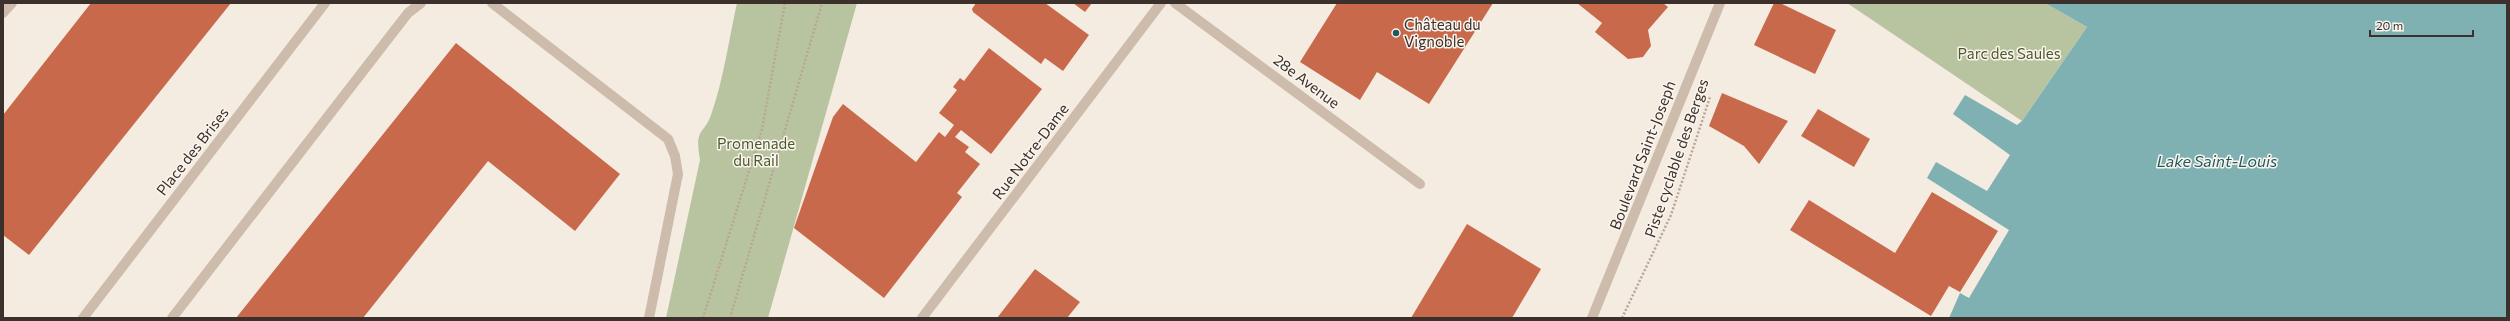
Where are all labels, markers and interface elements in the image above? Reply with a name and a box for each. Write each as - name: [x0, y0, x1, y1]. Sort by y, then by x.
- scale bar: [2370, 12, 2473, 38]
- place label: Château du Vignoble: [1404, 15, 1481, 50]
- text: 20 m: [2376, 18, 2403, 32]
- marker: Château du Vignoble: [1391, 28, 1401, 38]
- park label: Parc des Saules: [1957, 44, 2061, 62]
- street label: 28e Avenue: [1270, 50, 1344, 112]
- street label: Piste cyclable des Berges: [1640, 76, 1712, 240]
- street label: Boulevard Saint-Joseph: [1605, 78, 1679, 232]
- street label: Rue Notre-Dame: [988, 99, 1072, 202]
- street label: Place des Brises: [152, 103, 232, 199]
- park label: Promenade du Rail: [717, 134, 795, 169]
- water label: Lake Saint-Louis: [2157, 151, 2277, 170]

